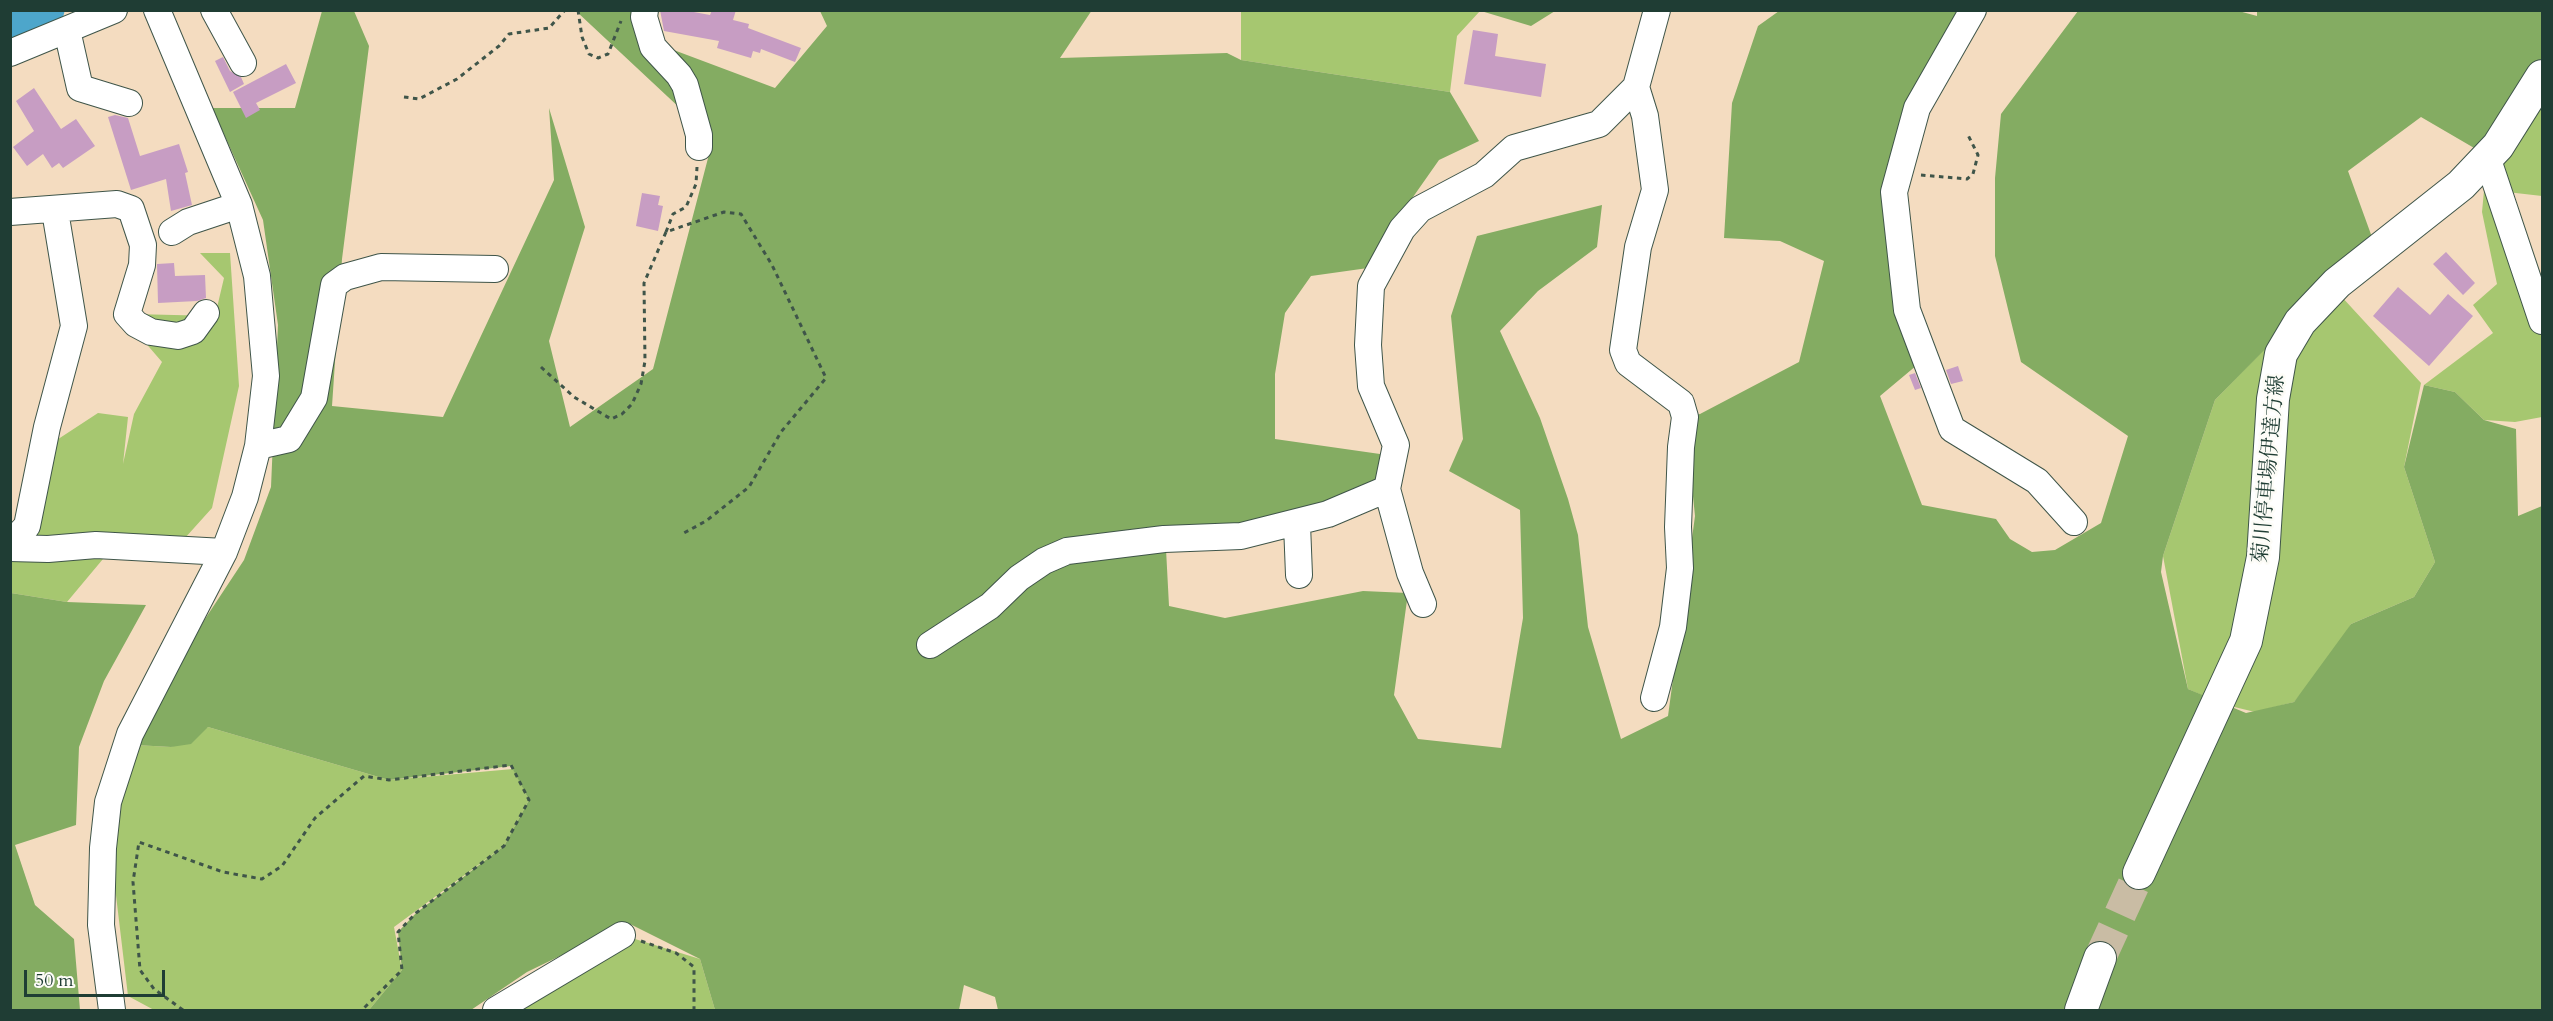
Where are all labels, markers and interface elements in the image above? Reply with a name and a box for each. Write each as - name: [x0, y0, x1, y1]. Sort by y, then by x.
- street label: 菊川停車場伊達方線: [2249, 374, 2291, 564]
- scale bar: [27, 958, 168, 996]
- text: 50 m: [35, 968, 74, 993]

